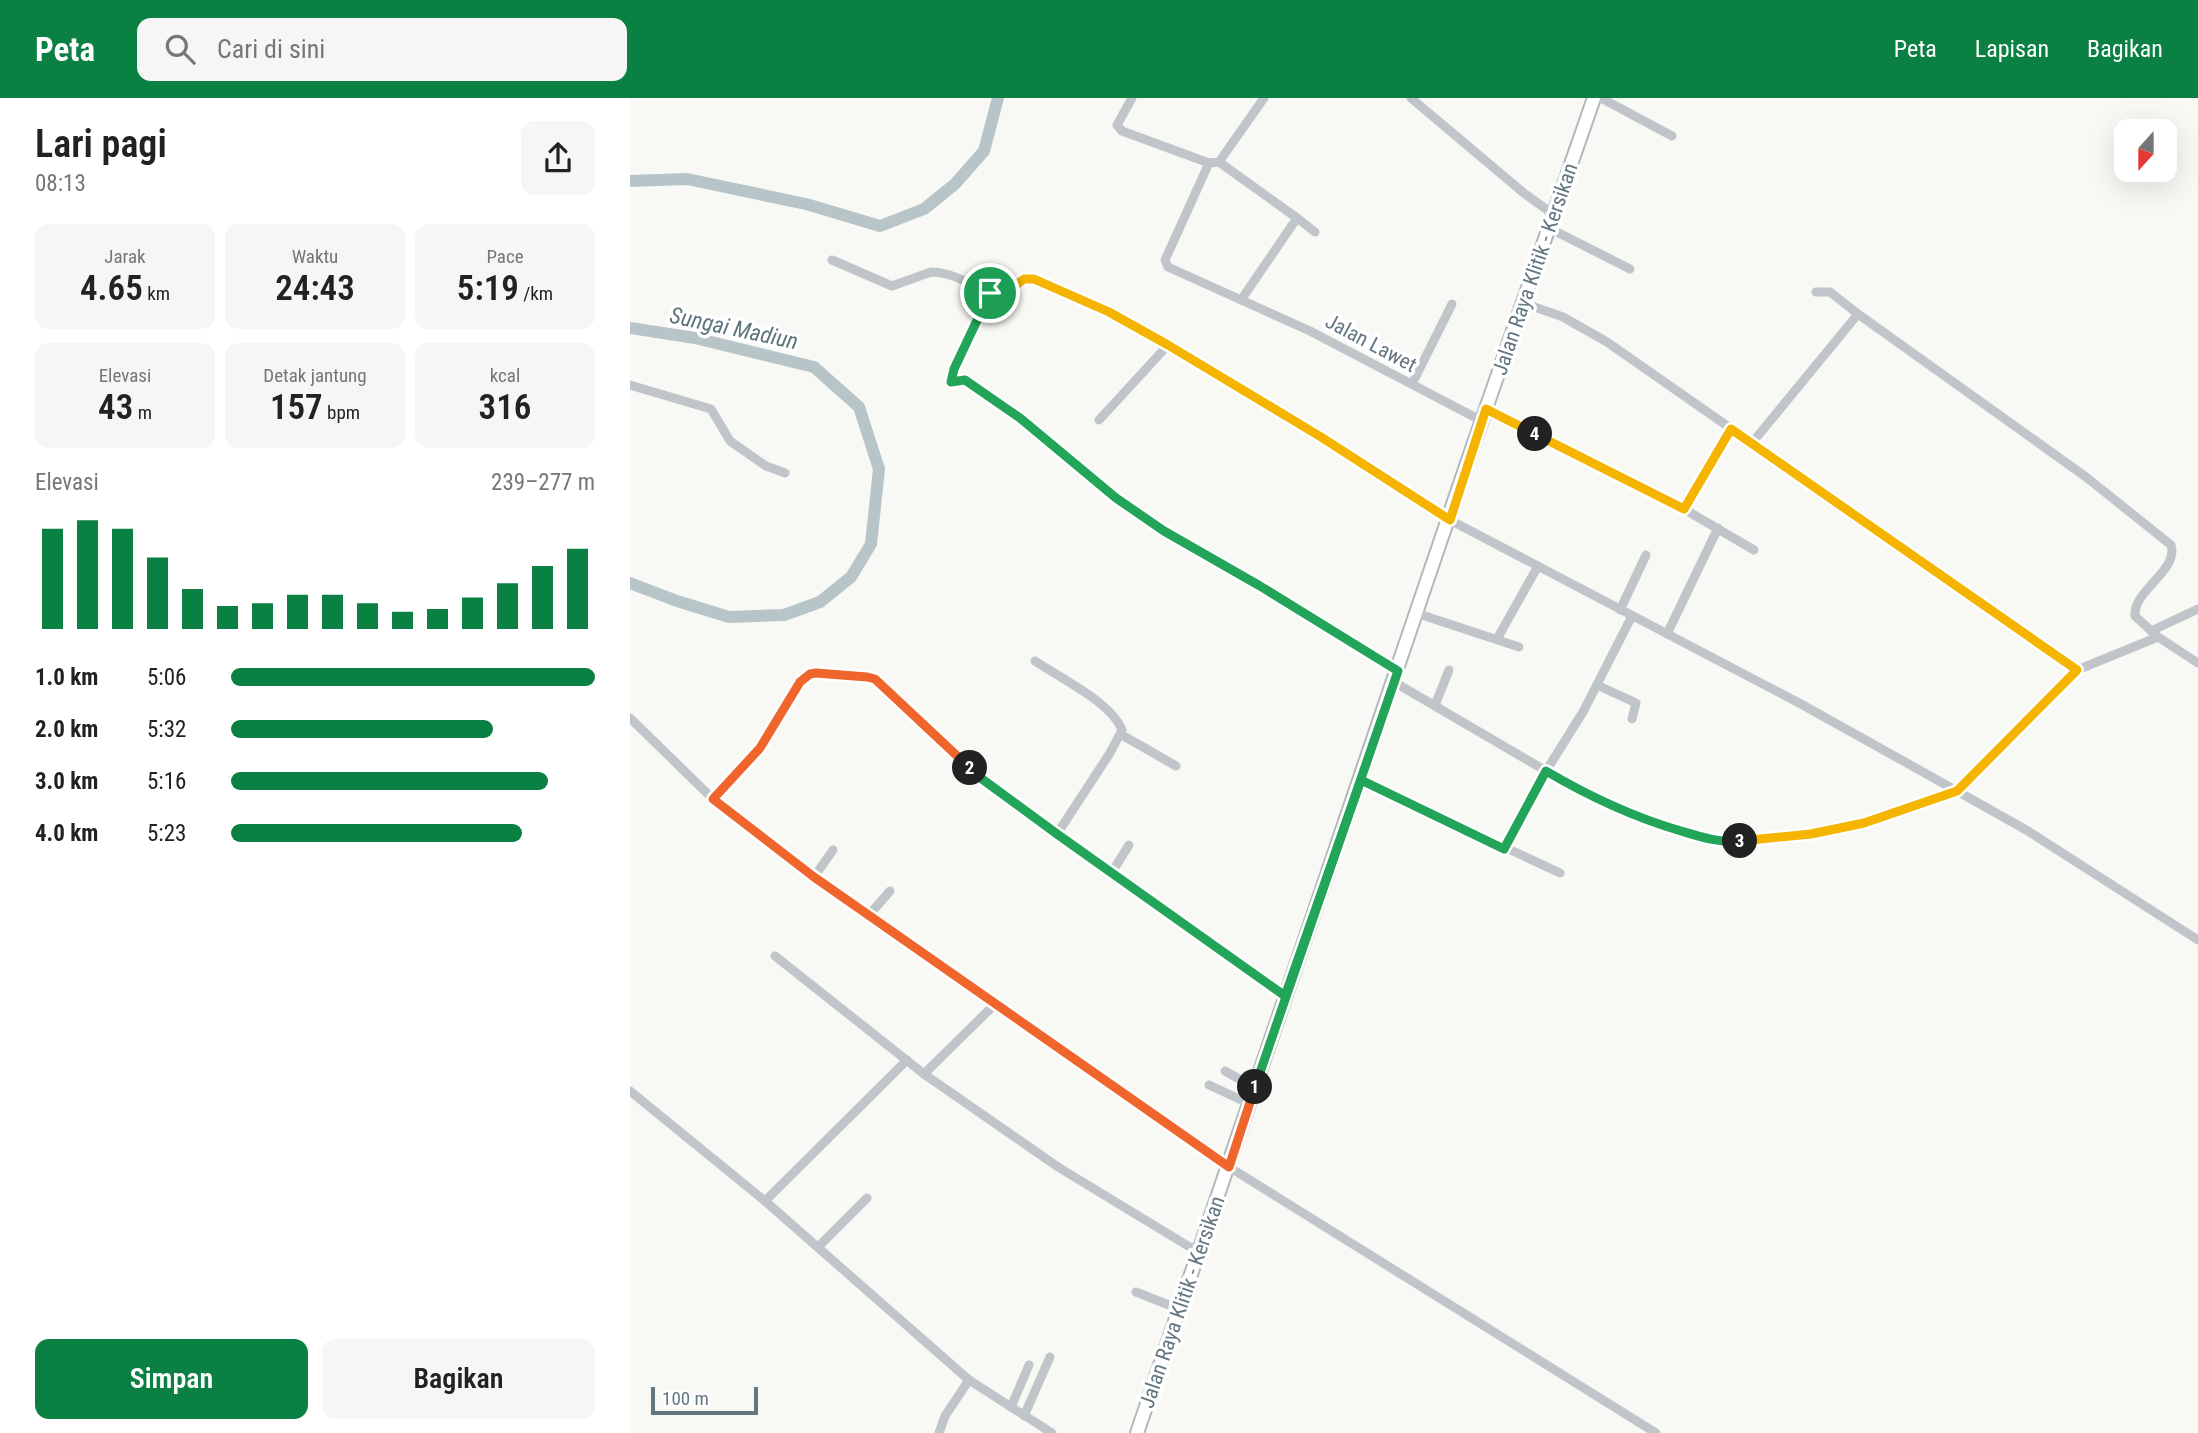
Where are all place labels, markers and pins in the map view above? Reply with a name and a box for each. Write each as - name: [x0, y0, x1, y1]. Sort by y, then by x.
- pin: [960, 263, 1020, 323]
- pin: 4: [1518, 416, 1552, 452]
- pin: 2: [952, 750, 988, 786]
- pin: 3: [1722, 824, 1758, 858]
- pin: 1: [1238, 1070, 1272, 1104]

